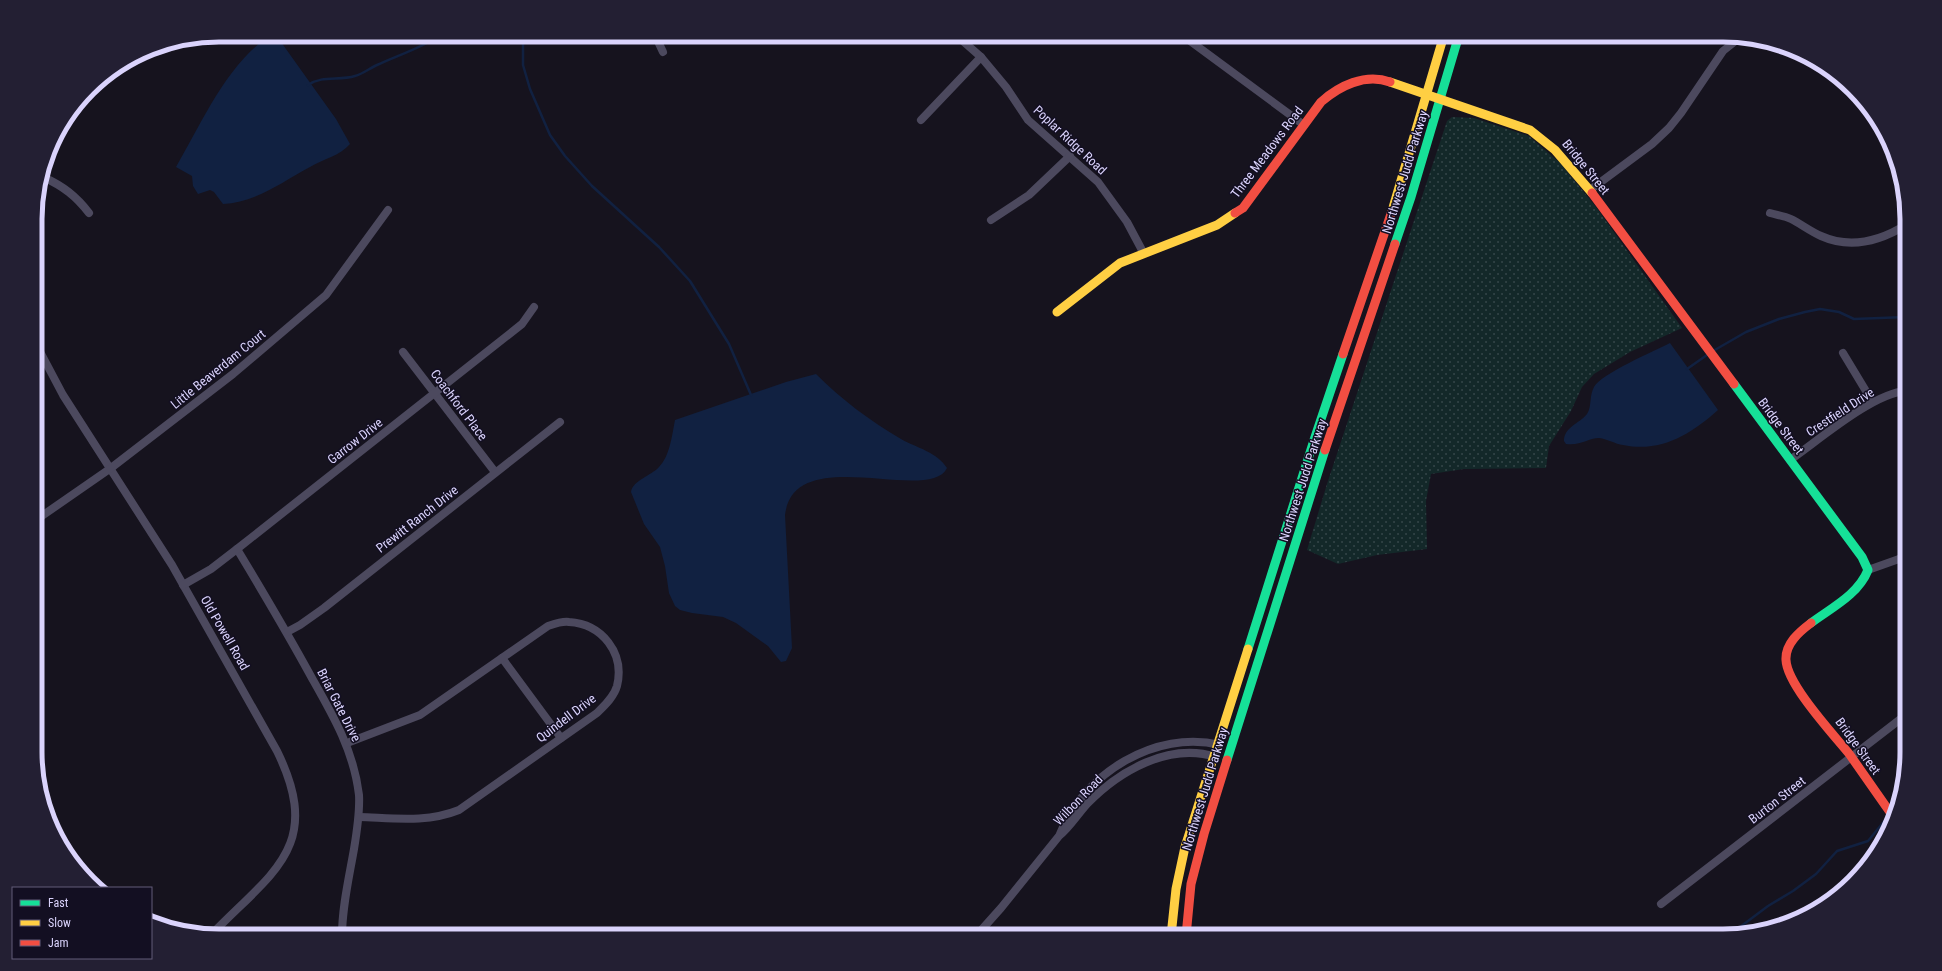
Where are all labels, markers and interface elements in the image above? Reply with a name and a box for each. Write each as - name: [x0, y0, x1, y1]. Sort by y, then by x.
- street label: Poplar Ridge Road: [1030, 102, 1110, 178]
- street label: Three Meadows Road: [1228, 103, 1306, 201]
- street label: Northwest Judd Parkway: [1379, 108, 1431, 235]
- street label: Bridge Street: [1559, 136, 1613, 198]
- street label: Little Beaverdam Court: [168, 326, 268, 412]
- street label: Coachford Place: [427, 367, 491, 443]
- street label: Crestfield Drive: [1803, 384, 1877, 440]
- street label: Bridge Street: [1755, 395, 1807, 457]
- street label: Garrow Drive: [325, 415, 385, 467]
- street label: Northwest Judd Parkway: [1276, 416, 1330, 543]
- street label: Prewitt Ranch Drive: [373, 482, 461, 556]
- street label: Old Powell Road: [198, 593, 252, 673]
- street label: Briar Gate Drive: [314, 666, 364, 744]
- street label: Quindell Drive: [533, 691, 599, 745]
- street label: Bridge Street: [1832, 715, 1884, 777]
- street label: Northwest Judd Parkway: [1179, 725, 1231, 852]
- street label: Wilbon Road: [1050, 772, 1106, 828]
- street label: Burton Street: [1746, 773, 1808, 827]
- legend: [12, 887, 152, 959]
- text: Fast: [48, 896, 69, 910]
- text: Slow: [48, 916, 71, 930]
- text: Jam: [48, 936, 69, 950]

